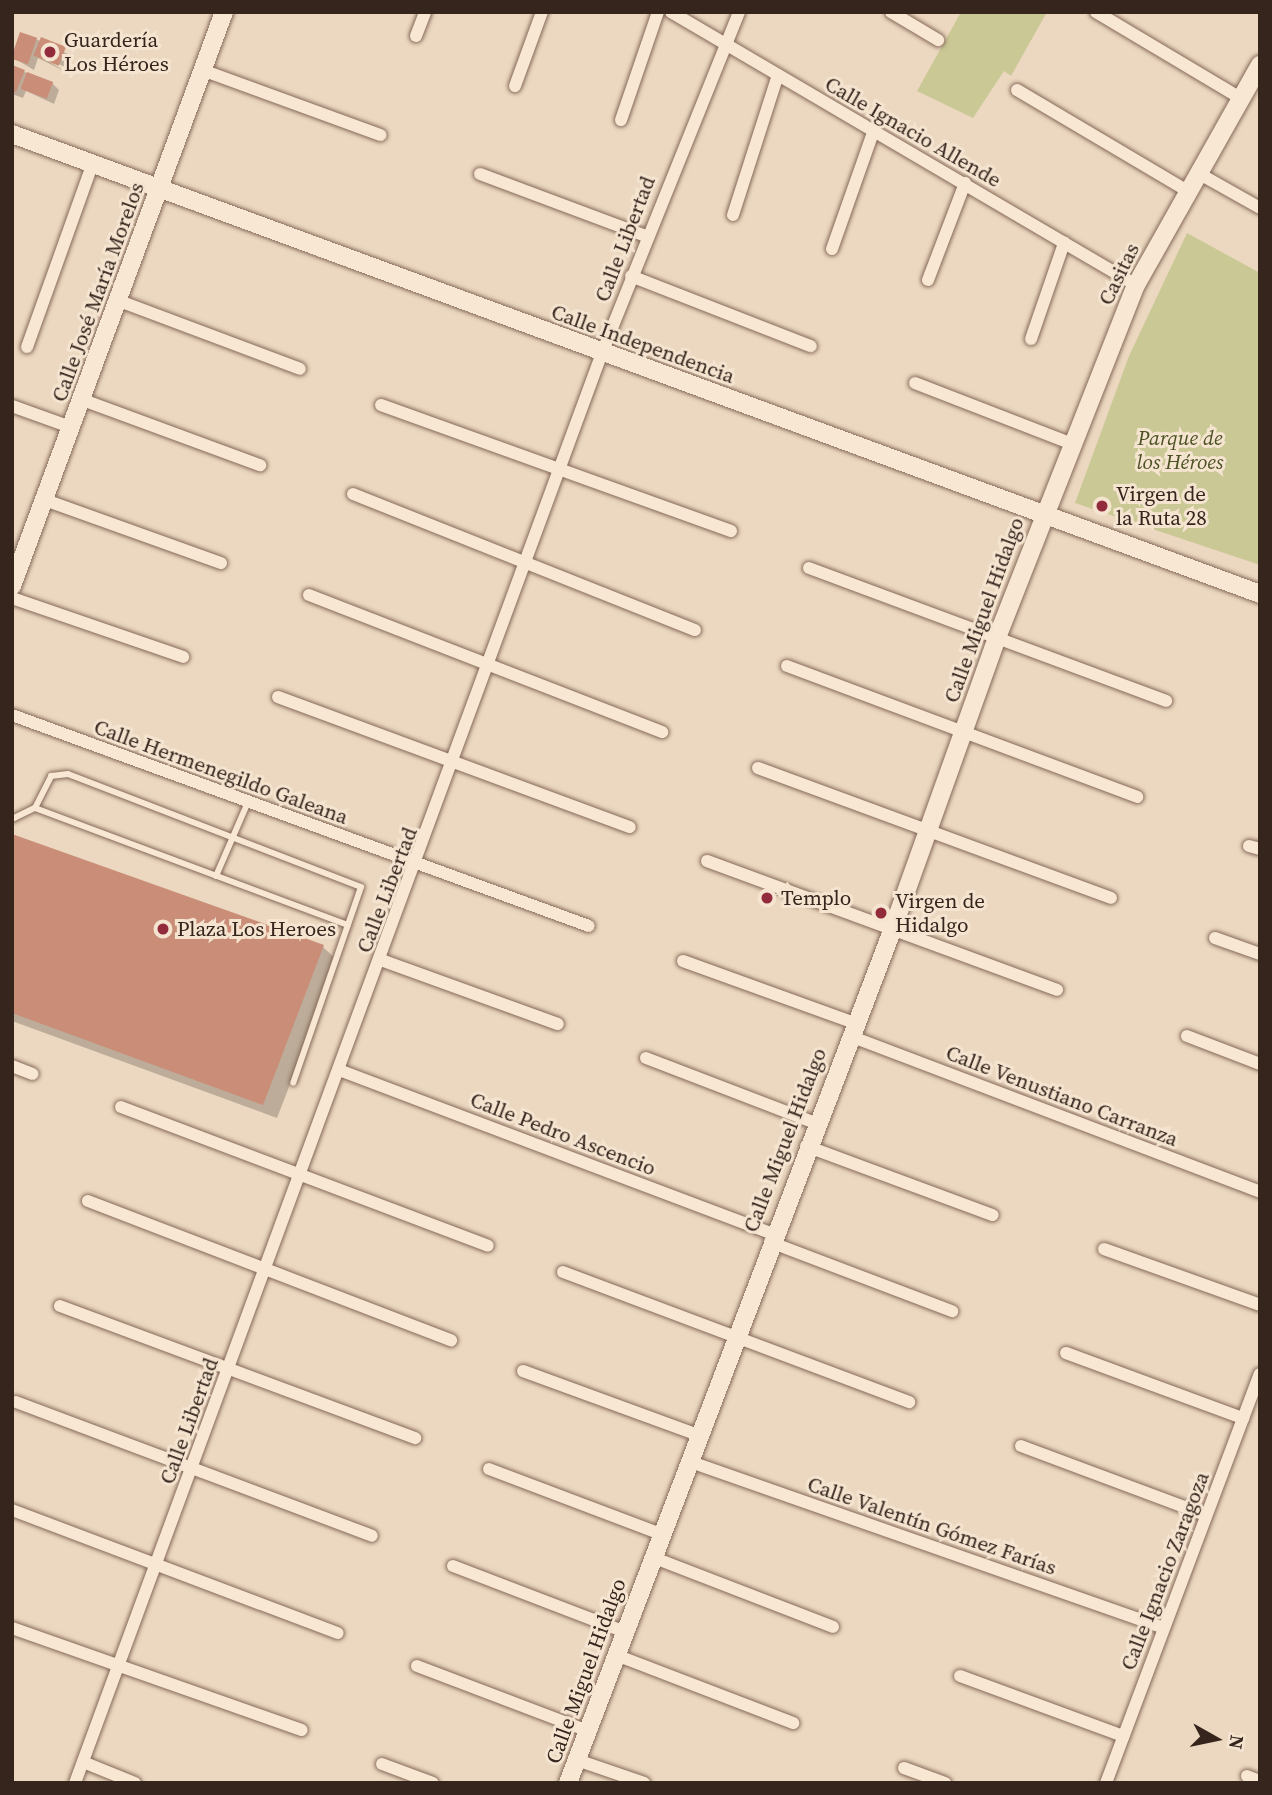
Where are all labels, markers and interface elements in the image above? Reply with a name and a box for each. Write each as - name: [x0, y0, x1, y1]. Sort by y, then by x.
- place label: Guardería Los Héroes: [64, 27, 169, 77]
- marker: Guardería Los Héroes: [42, 44, 58, 60]
- street label: Calle Ignacio Allende: [820, 71, 1006, 193]
- street label: Calle Libertad: [590, 173, 660, 305]
- street label: Calle José María Morelos: [47, 179, 149, 405]
- street label: Casitas: [1093, 239, 1145, 309]
- street label: Calle Independencia: [548, 299, 738, 389]
- park label: Parque de los Héroes: [1137, 425, 1223, 475]
- place label: Virgen de la Ruta 28: [1116, 481, 1207, 531]
- marker: Virgen de la Ruta 28: [1094, 498, 1110, 514]
- street label: Calle Miguel Hidalgo: [939, 514, 1029, 706]
- street label: Calle Hermenegildo Galeana: [91, 714, 351, 830]
- street label: Calle Libertad: [352, 824, 422, 956]
- place label: Templo: [781, 885, 851, 911]
- place label: Virgen de Hidalgo: [895, 888, 985, 938]
- marker: Templo: [759, 890, 775, 906]
- marker: Virgen de Hidalgo: [873, 905, 889, 921]
- place label: Plaza Los Heroes: [177, 916, 336, 942]
- marker: Plaza Los Heroes: [155, 921, 171, 937]
- street label: Calle Venustiano Carranza: [942, 1040, 1182, 1152]
- street label: Calle Miguel Hidalgo: [738, 1044, 832, 1236]
- street label: Calle Pedro Ascencio: [467, 1087, 659, 1181]
- street label: Calle Libertad: [155, 1355, 223, 1487]
- street label: Calle Ignacio Zaragoza: [1116, 1468, 1214, 1674]
- street label: Calle Valentín Gómez Farías: [804, 1471, 1060, 1581]
- street label: Calle Miguel Hidalgo: [541, 1575, 631, 1767]
- north arrow: [1181, 1704, 1251, 1774]
- text: N: [1223, 1733, 1251, 1751]

